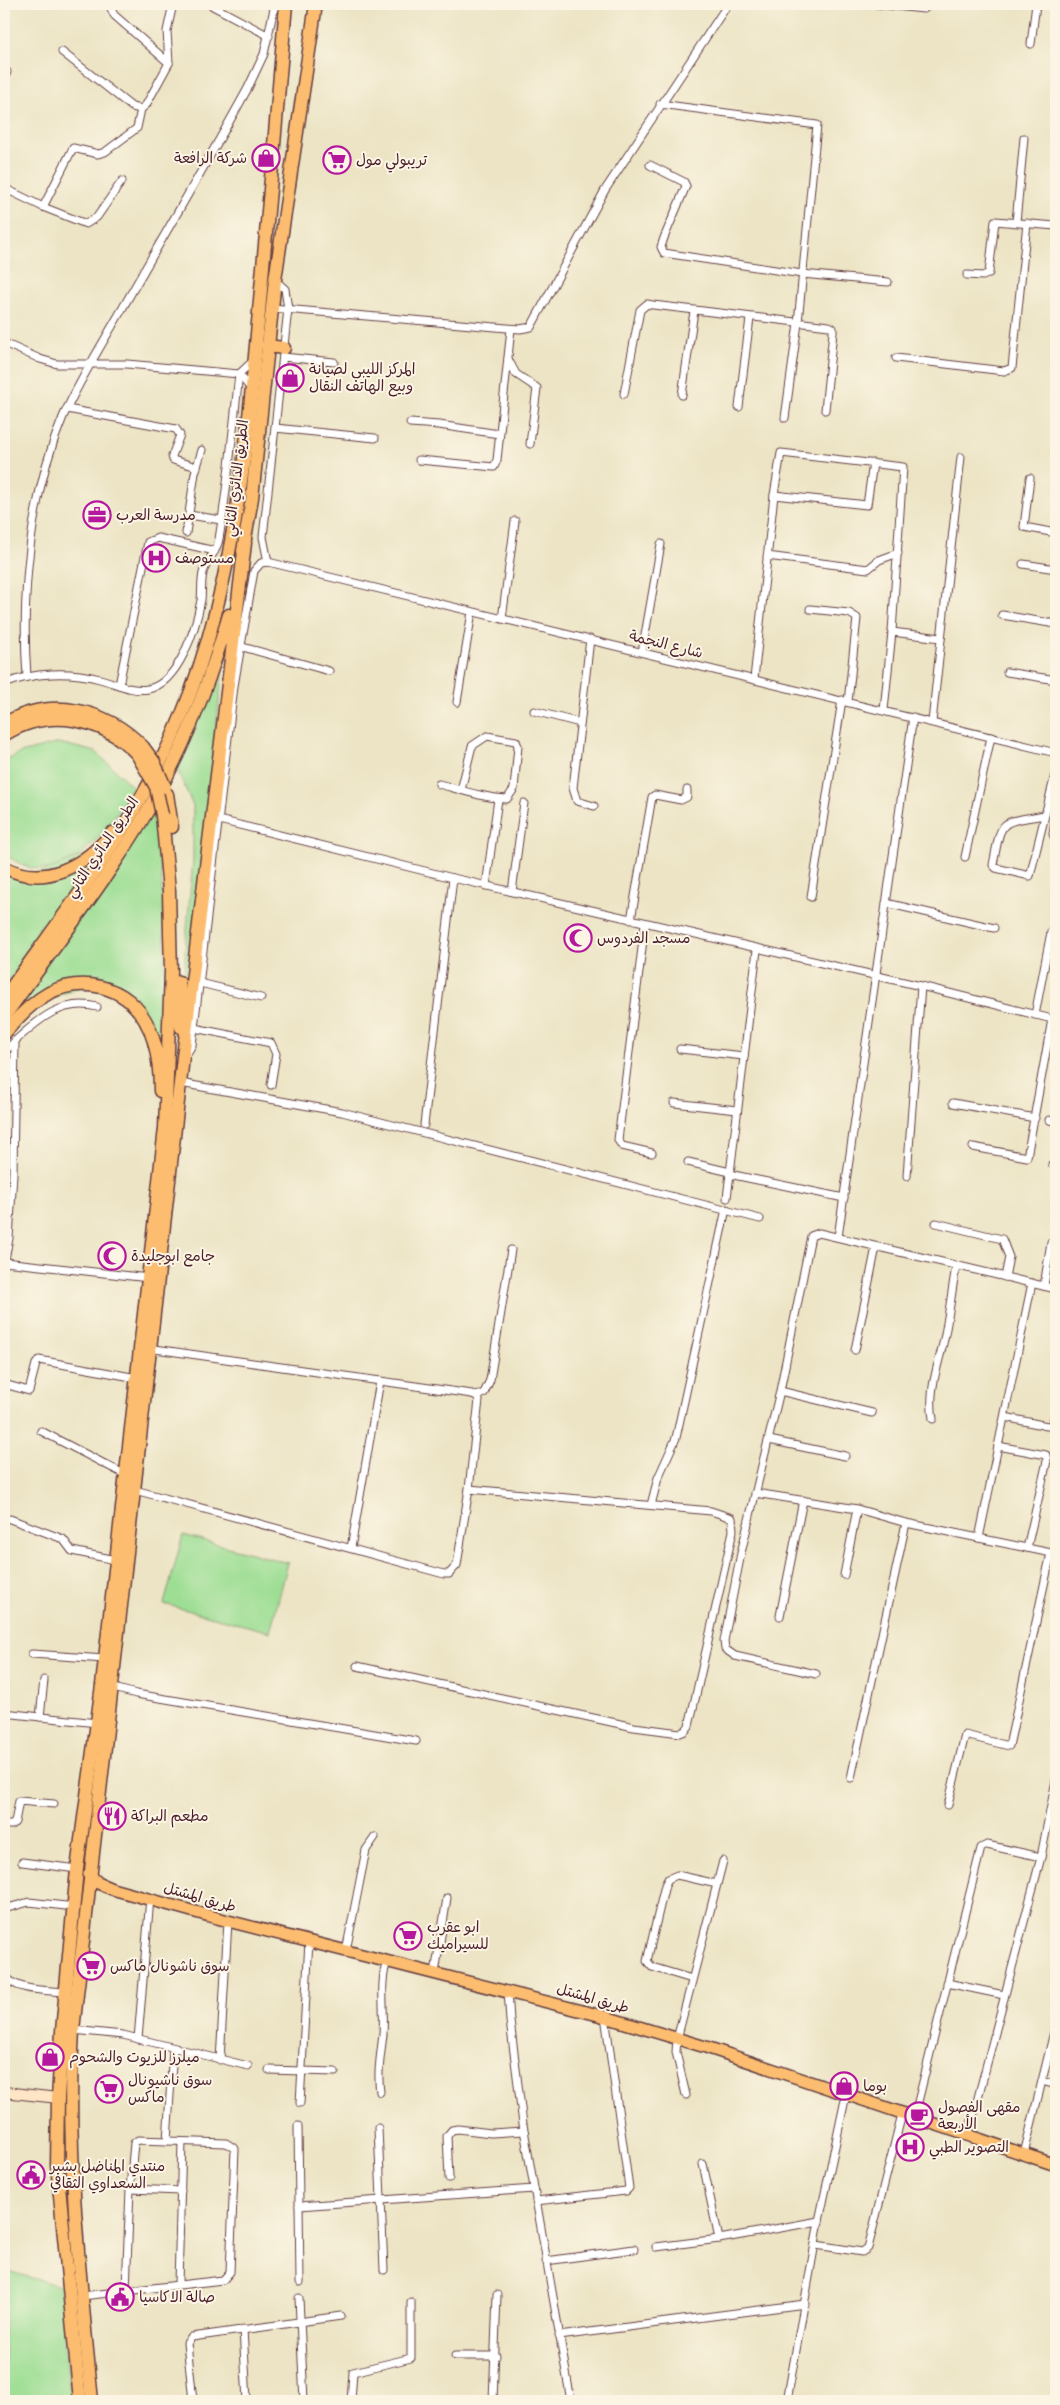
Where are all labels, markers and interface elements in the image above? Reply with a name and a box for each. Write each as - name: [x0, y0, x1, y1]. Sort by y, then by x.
- shop icon: شركة الرافعة: [251, 143, 281, 173]
- supermarket icon: تريبولي مول: [322, 145, 352, 175]
- place label: شركة الرافعة: [174, 148, 247, 167]
- place label: تريبولي مول: [356, 150, 428, 173]
- place label: المركز الليبي لصيانة وبيع الهاتف النقال: [309, 359, 415, 397]
- shop icon: المركز الليبي لصيانة وبيع الهاتف النقال: [275, 363, 305, 393]
- street label: الطريق الدائري الثاني: [219, 418, 256, 538]
- office icon: مدرسة العرب: [82, 500, 112, 530]
- place label: مدرسة العرب: [116, 505, 196, 524]
- hospital icon: مستوصف: [141, 543, 171, 573]
- place label: مستوصف: [175, 548, 234, 567]
- street label: شارع النجمة: [627, 625, 705, 663]
- street label: الطريق الدائري الثاني: [61, 792, 146, 903]
- mosque icon: مسجد الفردوس: [563, 923, 593, 953]
- place label: مسجد الفردوس: [597, 928, 690, 948]
- mosque icon: جامع ابوجليدة: [97, 1241, 127, 1271]
- place label: جامع ابوجليدة: [131, 1246, 215, 1267]
- restaurant icon: مطعم البراكة: [97, 1801, 127, 1831]
- place label: مطعم البراكة: [131, 1806, 209, 1828]
- street label: طريق المشتل: [162, 1877, 239, 1916]
- place label: ابو عقرب للسيراميك: [427, 1917, 489, 1953]
- supermarket icon: ابو عقرب للسيراميك: [393, 1921, 423, 1951]
- supermarket icon: سوق ناشونال ماكس: [76, 1951, 106, 1981]
- place label: سوق ناشونال ماكس: [110, 1956, 230, 1975]
- street label: طريق المشتل: [555, 1978, 632, 2017]
- shop icon: ميلرز للزيوت والشحوم: [35, 2042, 65, 2072]
- place label: ميلرز للزيوت والشحوم: [69, 2047, 200, 2069]
- place label: سوق ناشيونال ماكس: [128, 2070, 212, 2106]
- shop icon: بوما: [829, 2071, 859, 2101]
- supermarket icon: سوق ناشيونال ماكس: [94, 2074, 124, 2104]
- place label: بوما: [863, 2076, 887, 2095]
- place label: مقهى الفصول الأربعة: [938, 2097, 1021, 2133]
- cafe icon: مقهى الفصول الأربعة: [904, 2101, 934, 2131]
- hospital icon: التصوير الطبي: [895, 2132, 925, 2162]
- place label: التصوير الطبي: [929, 2137, 1009, 2160]
- place label: منتدي المناضل بشير السعداوي الثقافي: [48, 2156, 165, 2194]
- public building icon: منتدي المناضل بشير السعداوي الثقافي: [16, 2160, 46, 2190]
- public building icon: صالة الاكاسيا: [105, 2282, 135, 2312]
- place label: صالة الاكاسيا: [139, 2287, 215, 2306]

